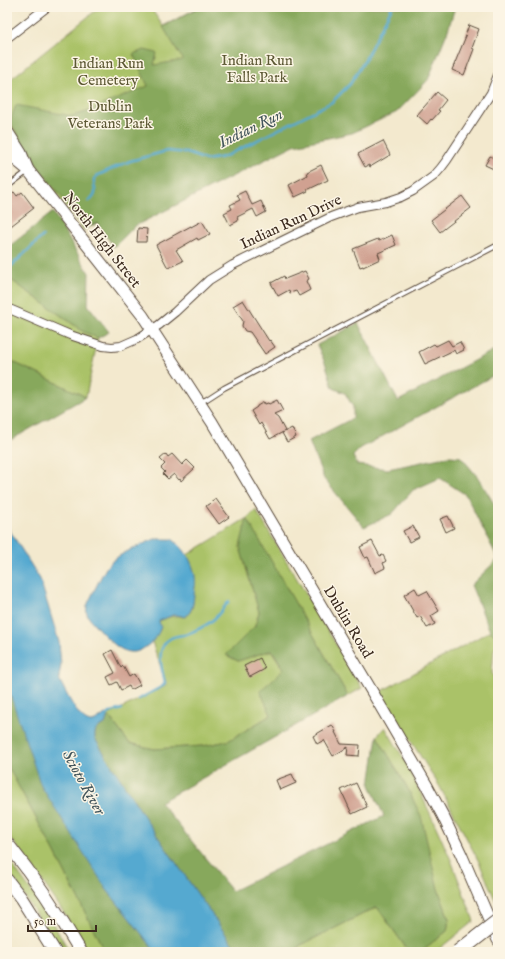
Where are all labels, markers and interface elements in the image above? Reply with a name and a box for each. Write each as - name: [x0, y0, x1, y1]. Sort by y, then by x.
- park label: Indian Run Falls Park: [221, 51, 293, 87]
- park label: Indian Run Cemetery: [72, 54, 144, 90]
- park label: Dublin Veterans Park: [66, 97, 153, 133]
- water label: Indian Run: [215, 105, 286, 154]
- street label: North High Street: [59, 188, 145, 292]
- street label: Indian Run Drive: [237, 190, 345, 254]
- street label: Dublin Road: [319, 582, 378, 662]
- water label: Scioto River: [57, 747, 110, 820]
- scale bar: [28, 907, 96, 933]
- text: 50 m: [34, 914, 56, 929]

